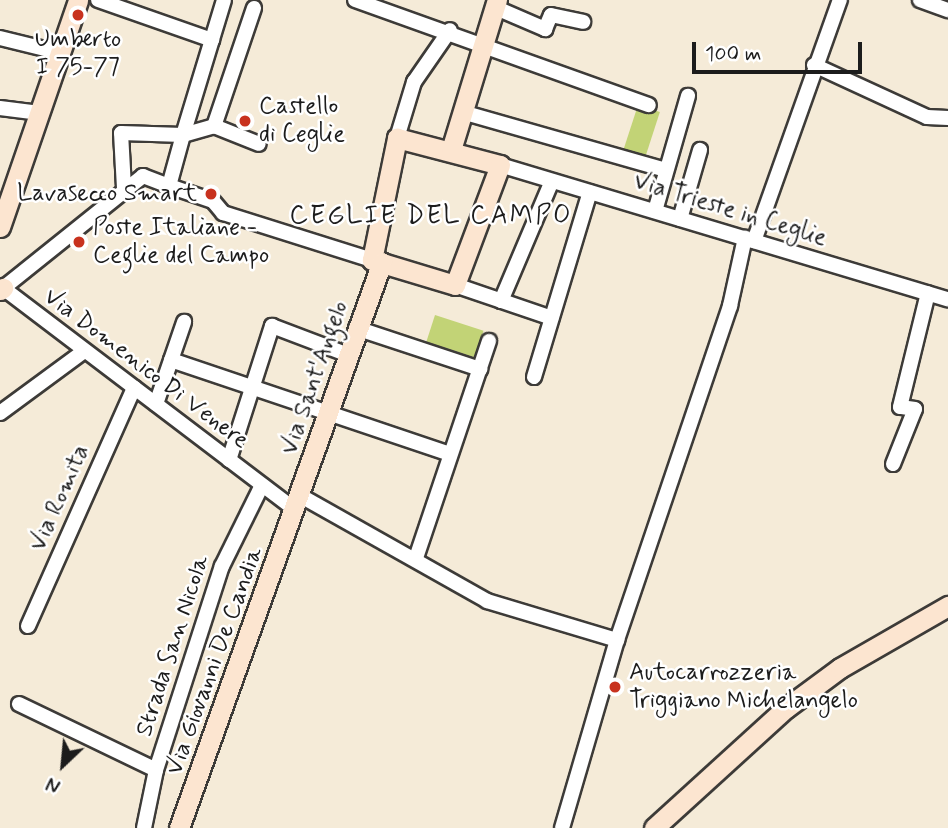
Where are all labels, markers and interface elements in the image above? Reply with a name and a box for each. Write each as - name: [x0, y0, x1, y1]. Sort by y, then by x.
- marker: Umberto I 75-77: [70, 7, 86, 23]
- place label: Umberto I 75-77: [35, 26, 121, 82]
- scale bar: [696, 28, 866, 72]
- text: 100 m: [705, 40, 761, 68]
- place label: Castello di Ceglie: [259, 93, 348, 149]
- marker: Castello di Ceglie: [237, 113, 253, 129]
- street label: Via Trieste in Ceglie: [630, 167, 830, 253]
- place label: Lavasecco Smart: [17, 180, 197, 208]
- marker: Lavasecco Smart: [203, 186, 219, 202]
- district label: CEGLIE DEL CAMPO: [292, 201, 570, 233]
- place label: Poste Italiane - Ceglie del Campo: [93, 214, 272, 270]
- marker: Poste Italiane - Ceglie del Campo: [71, 234, 87, 250]
- street label: Via Domenico Di Venere: [38, 282, 254, 456]
- street label: Via Sant'Angelo: [276, 298, 354, 458]
- street label: Via Romita: [23, 439, 97, 557]
- street label: Via Giovanni De Candia: [161, 544, 269, 778]
- street label: Strada San Nicola: [131, 555, 215, 737]
- place label: Autocarrozzeria Triggiano Michelangelo: [629, 659, 859, 715]
- marker: Autocarrozzeria Triggiano Michelangelo: [607, 679, 623, 695]
- north arrow: [28, 730, 98, 800]
- text: N: [42, 770, 65, 798]

